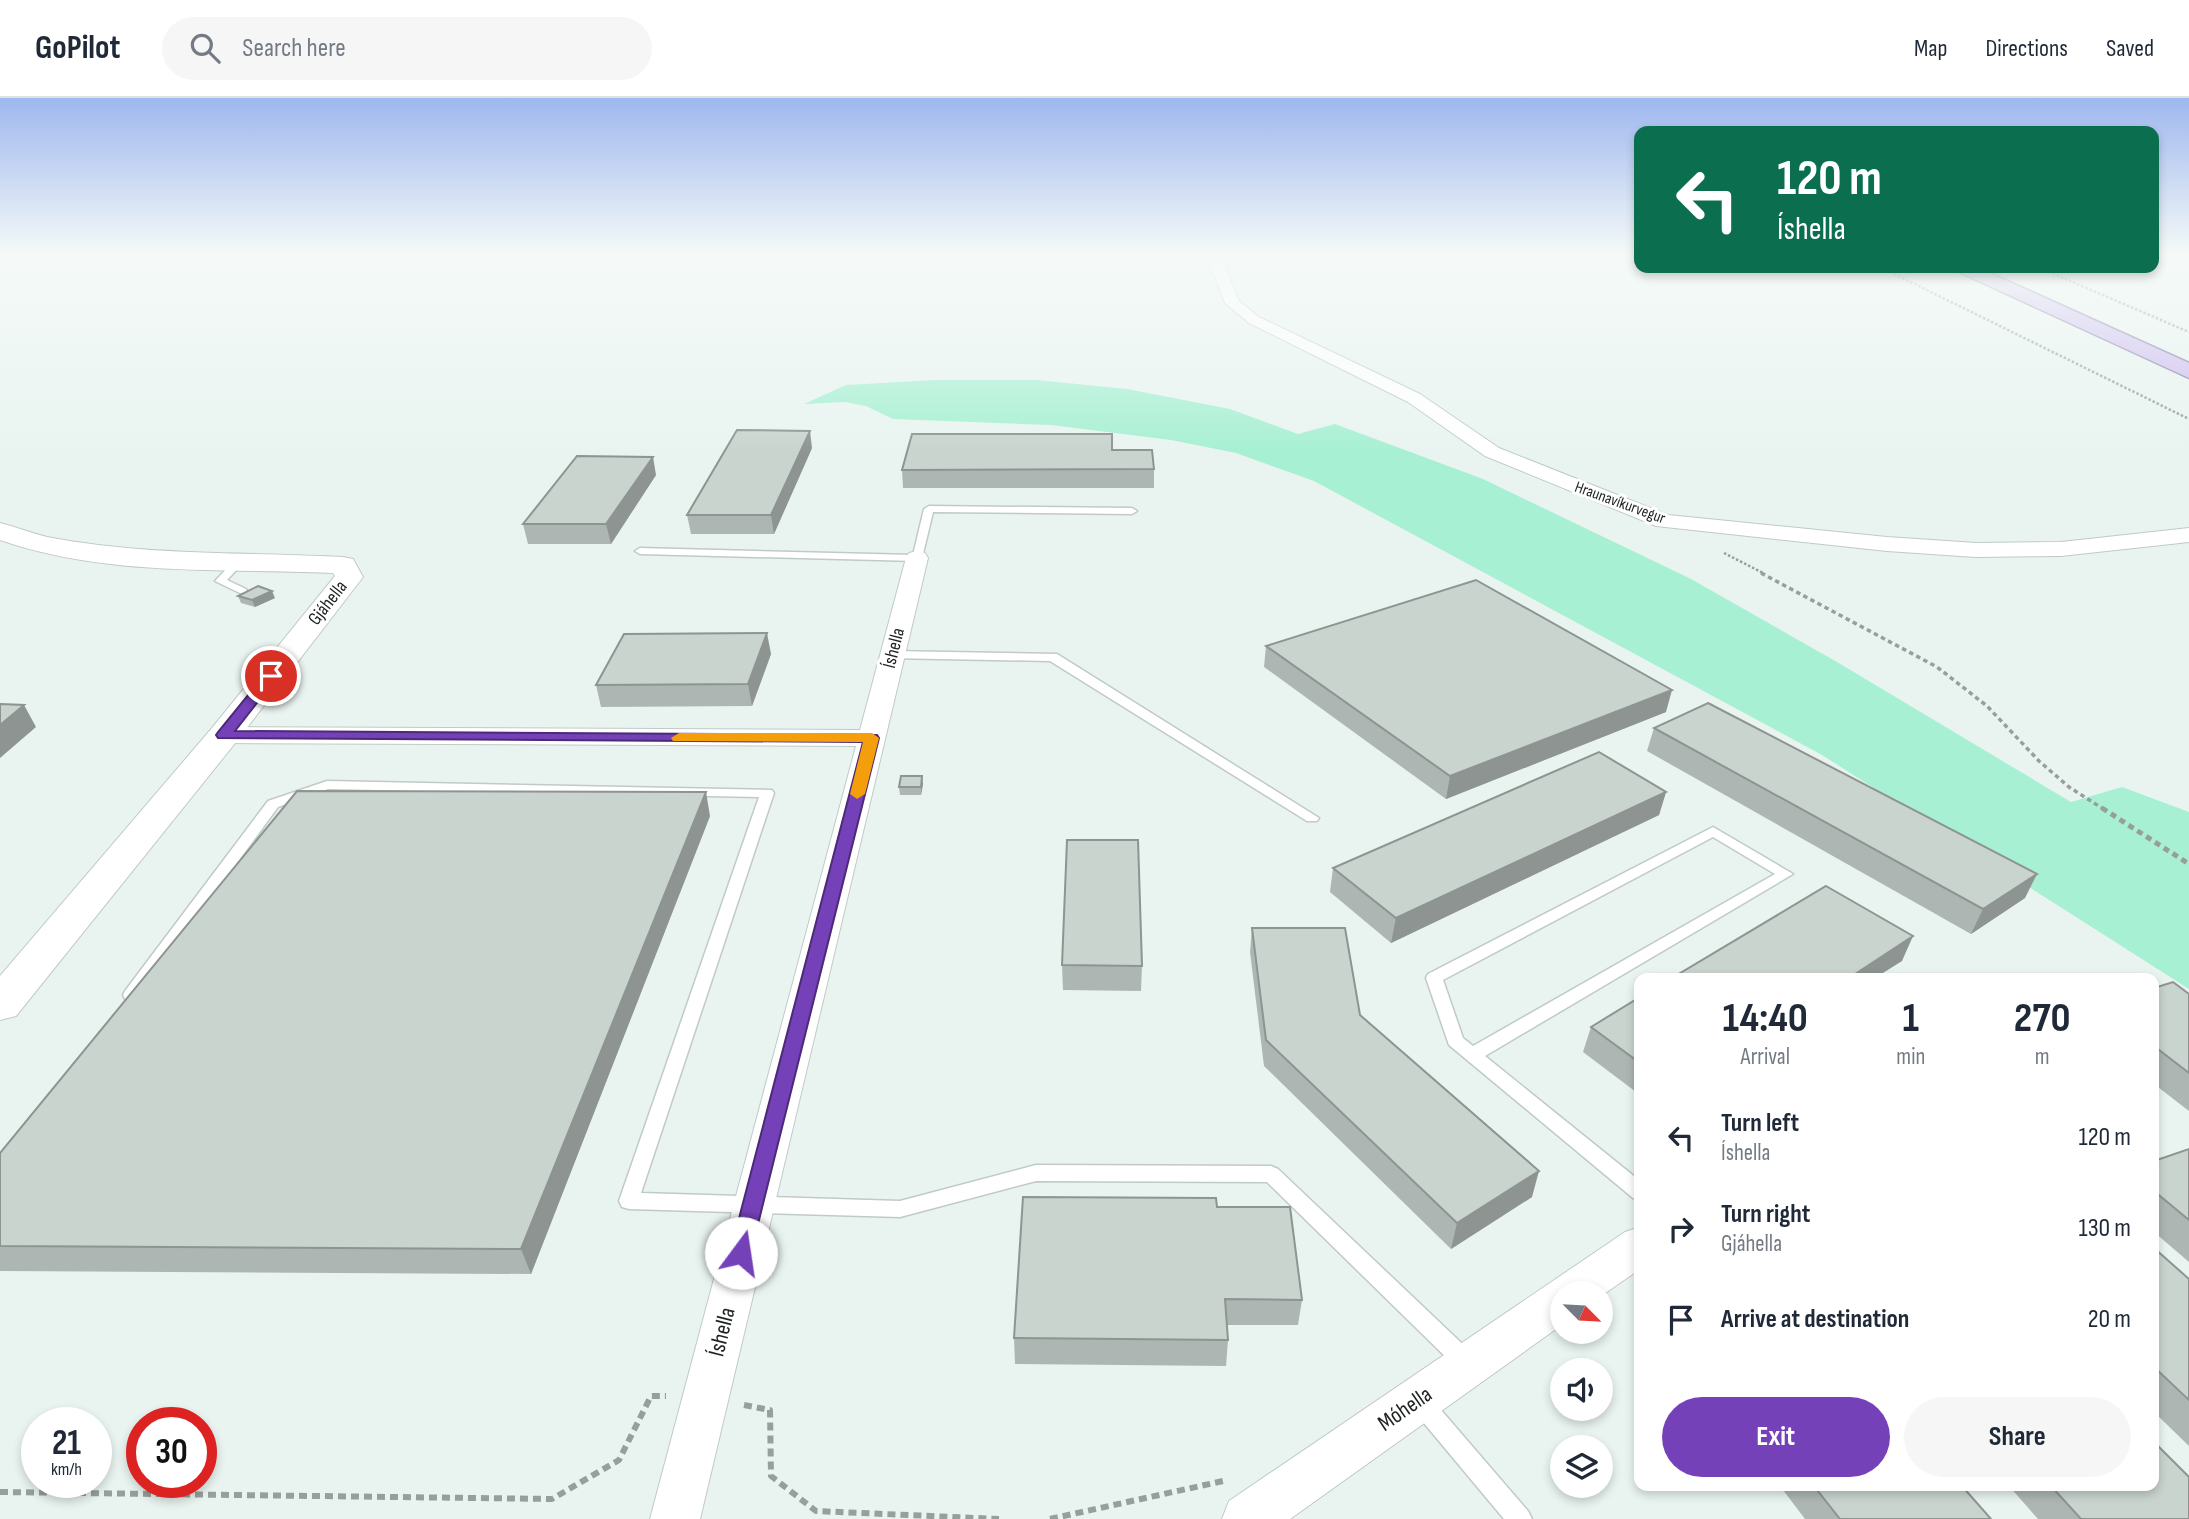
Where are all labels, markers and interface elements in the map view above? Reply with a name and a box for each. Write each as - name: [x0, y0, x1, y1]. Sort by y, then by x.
- search box: [162, 17, 652, 80]
- text: GoPilot: [35, 28, 120, 68]
- icon: search: [186, 29, 224, 67]
- text: Search here: [242, 33, 346, 64]
- text: Map: [1914, 34, 1947, 63]
- text: Directions: [1985, 34, 2068, 63]
- text: Saved: [2106, 34, 2154, 63]
- text: 120 m: [1777, 150, 1882, 209]
- icon: left: [1662, 154, 1753, 245]
- text: Íshella: [1777, 210, 1846, 249]
- street label: Hraunavíkurvegur: [1572, 478, 1668, 528]
- street label: Gjáhella: [303, 576, 353, 630]
- street label: Íshella: [878, 625, 910, 671]
- pin: [241, 646, 301, 706]
- icon: arrive: [252, 657, 290, 695]
- text: 14:40: [1723, 993, 1808, 1044]
- text: 1: [1903, 993, 1919, 1044]
- text: 270: [2014, 993, 2070, 1044]
- text: Arrival: [1740, 1043, 1790, 1071]
- text: min: [1896, 1043, 1925, 1071]
- text: m: [2035, 1043, 2049, 1071]
- text: Turn left: [1721, 1108, 1799, 1139]
- icon: left: [1662, 1119, 1700, 1157]
- text: 120 m: [2078, 1122, 2131, 1153]
- text: Íshella: [1721, 1139, 1770, 1167]
- text: Turn right: [1721, 1199, 1810, 1230]
- icon: right: [1662, 1210, 1700, 1248]
- text: 130 m: [2079, 1213, 2131, 1244]
- position arrow: [704, 1216, 778, 1290]
- text: Gjáhella: [1721, 1230, 1782, 1258]
- north arrow: [1550, 1281, 1614, 1344]
- map controls: [1550, 1281, 1613, 1498]
- icon: arrive: [1662, 1301, 1700, 1339]
- text: Arrive at destination: [1721, 1304, 1909, 1335]
- text: 20 m: [2088, 1304, 2131, 1335]
- street label: Íshella: [702, 1305, 742, 1359]
- button: sound: [1550, 1358, 1613, 1421]
- street label: Móhella: [1373, 1380, 1437, 1438]
- button: Exit: [1662, 1397, 1890, 1477]
- button: Share: [1904, 1397, 2131, 1477]
- speed limit sign: 30: [126, 1407, 217, 1498]
- text: 21: [52, 1422, 81, 1465]
- button: layers: [1550, 1435, 1613, 1498]
- text: km/h: [51, 1459, 82, 1480]

